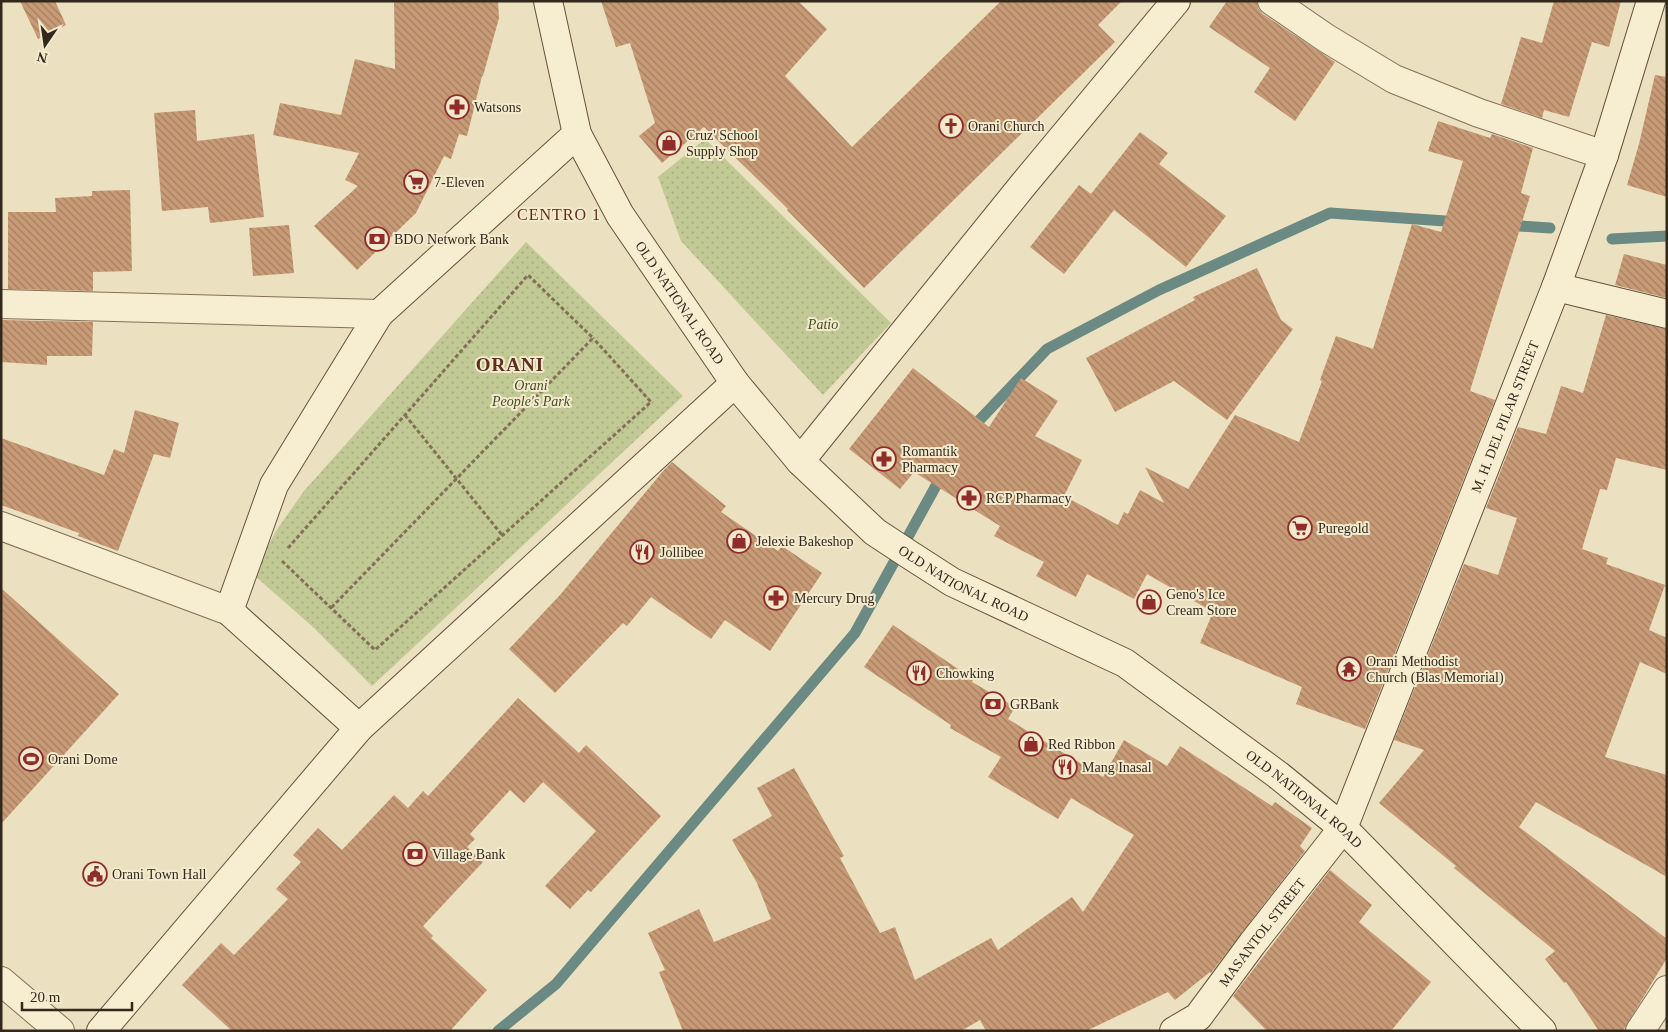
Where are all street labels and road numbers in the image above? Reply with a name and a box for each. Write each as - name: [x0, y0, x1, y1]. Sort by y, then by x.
- street label: OLD NATIONAL ROAD: [632, 238, 727, 367]
- street label: M. H. DEL PILAR STREET: [1469, 338, 1542, 495]
- street label: OLD NATIONAL ROAD: [896, 543, 1031, 625]
- street label: OLD NATIONAL ROAD: [1243, 747, 1365, 851]
- street label: MASANTOL STREET: [1216, 875, 1309, 989]

